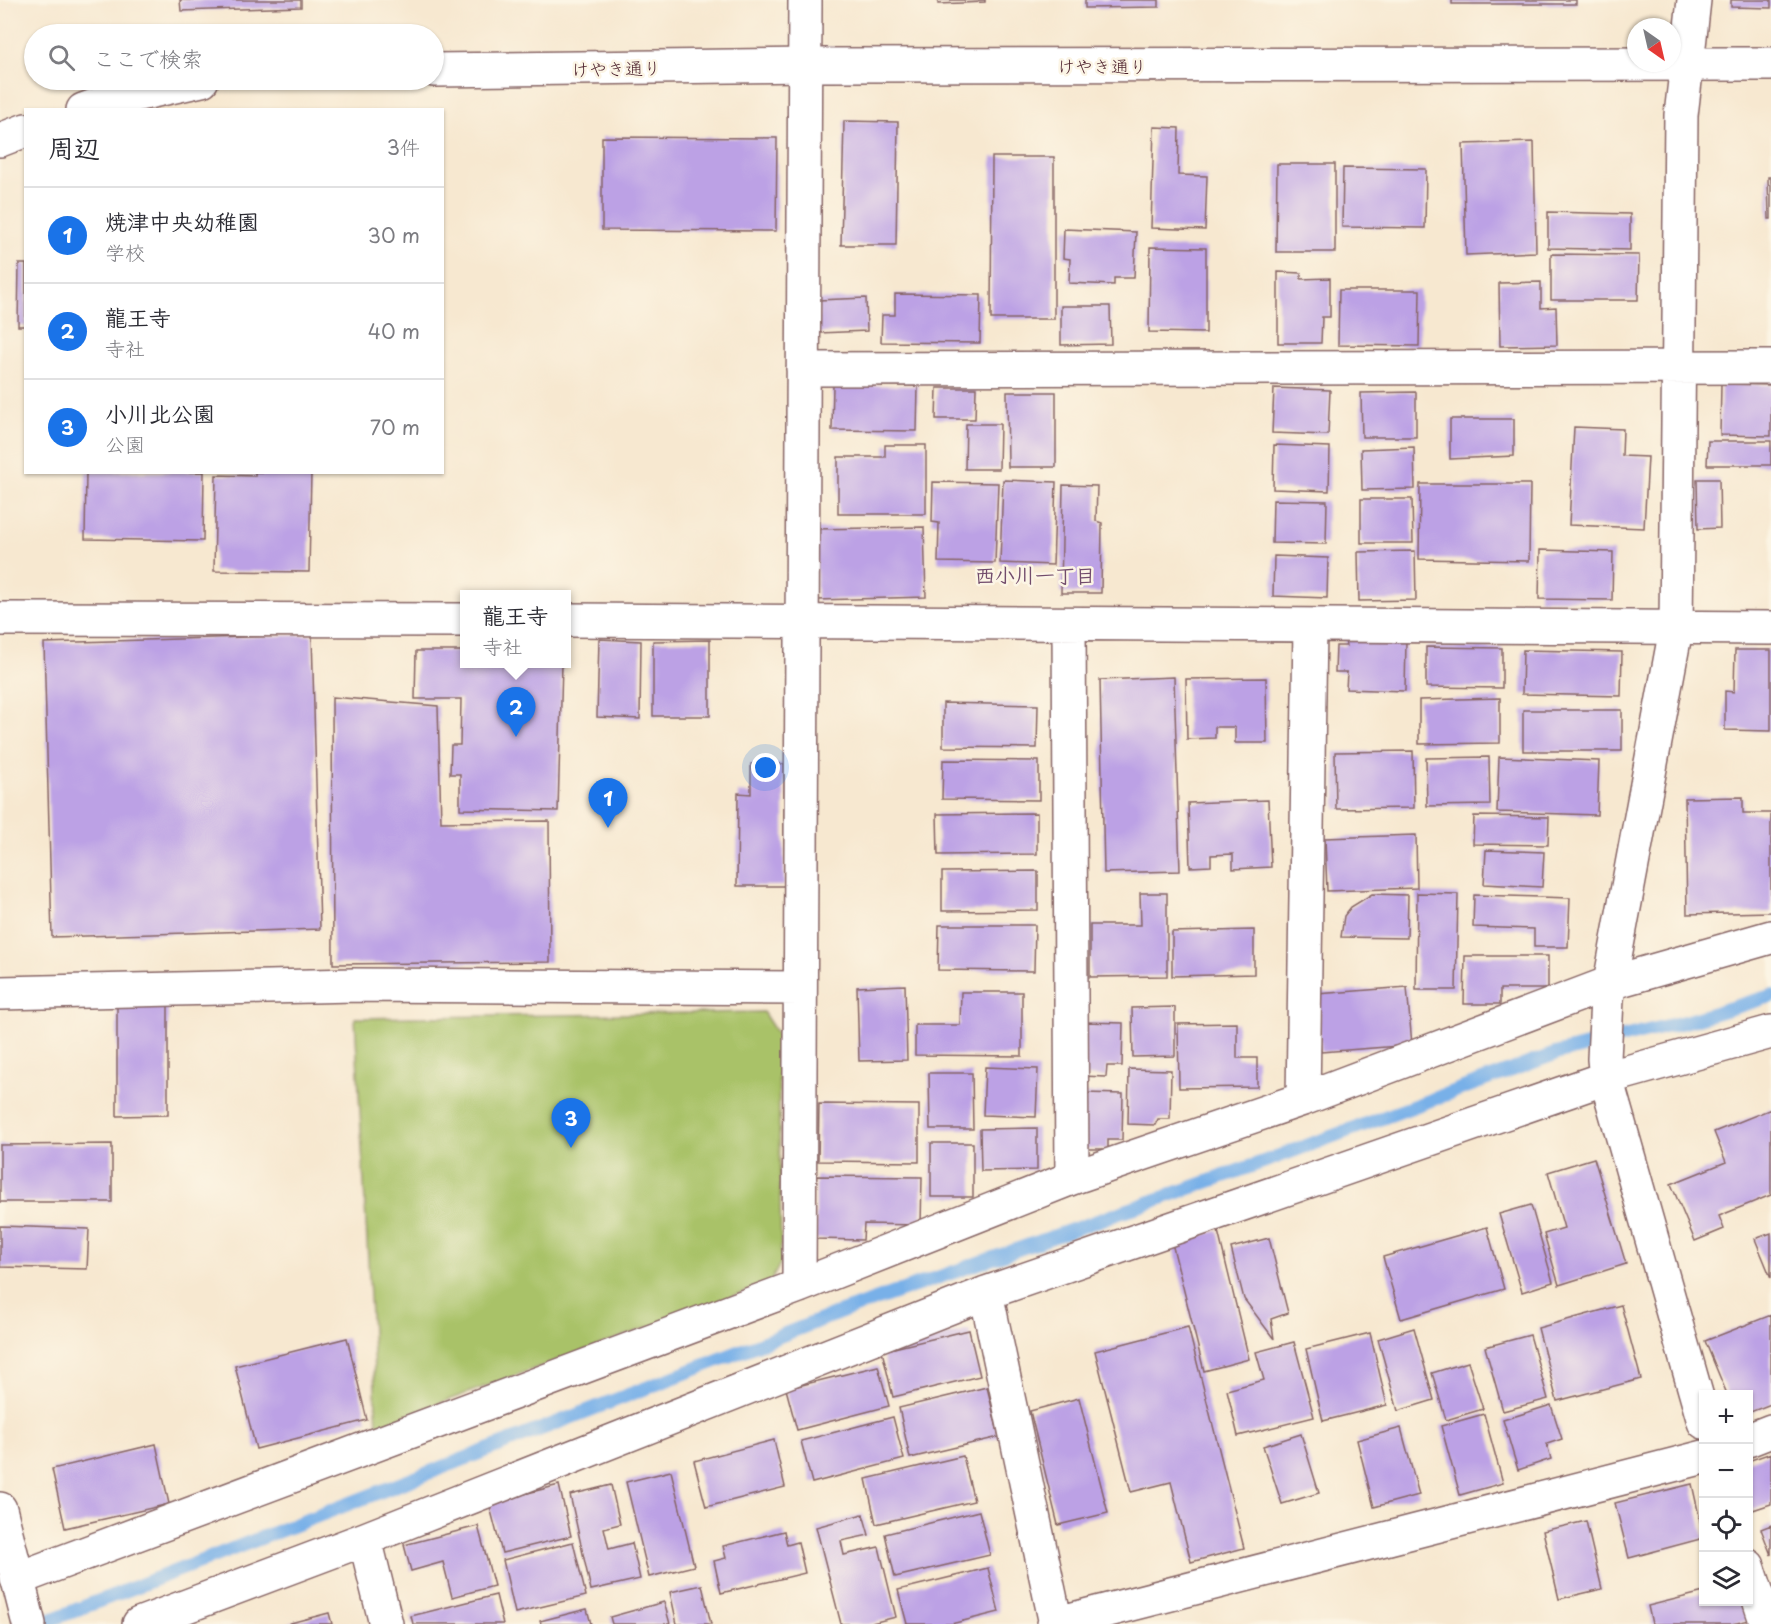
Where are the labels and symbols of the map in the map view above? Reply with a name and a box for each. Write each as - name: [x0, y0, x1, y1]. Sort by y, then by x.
- north arrow: [1627, 18, 1681, 72]
- street label: けやき通り: [1057, 52, 1147, 79]
- street label: けやき通り: [571, 54, 661, 82]
- district label: 西小川一丁目: [975, 560, 1095, 590]
- pin: 2: [496, 688, 536, 737]
- your location: [751, 753, 780, 782]
- pin: 1: [588, 778, 628, 828]
- pin: 3: [552, 1098, 590, 1148]

